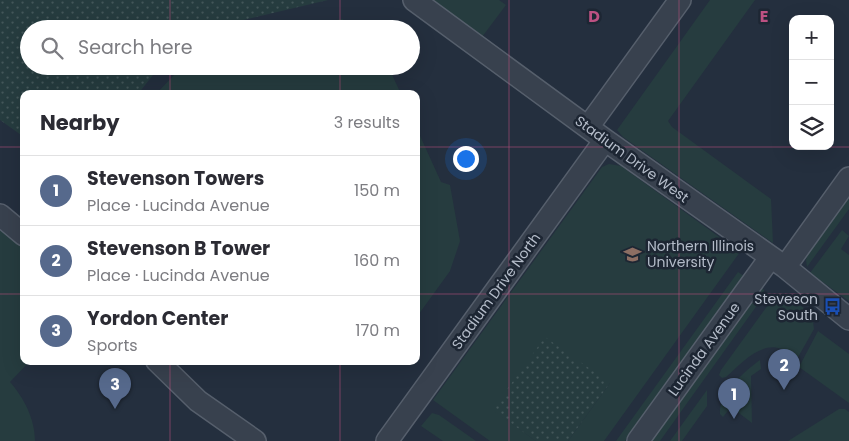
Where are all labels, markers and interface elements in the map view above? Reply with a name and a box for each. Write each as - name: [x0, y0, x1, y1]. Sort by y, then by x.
- text: D: [588, 5, 600, 28]
- text: E: [760, 5, 768, 28]
- map controls: [789, 15, 834, 150]
- button: +: [789, 15, 834, 60]
- search box: [20, 20, 420, 75]
- icon: search: [38, 34, 66, 62]
- text: Search here: [78, 34, 192, 61]
- button: −: [789, 60, 834, 105]
- button: layers: [789, 105, 834, 150]
- text: Nearby: [40, 108, 120, 137]
- text: 3 results: [334, 111, 400, 134]
- street label: Stadium Drive West: [571, 111, 693, 207]
- your location: [453, 146, 479, 172]
- text: Stevenson Towers: [87, 165, 264, 192]
- text: 1: [53, 179, 59, 202]
- text: 150 m: [354, 179, 400, 202]
- text: Place · Lucinda Avenue: [87, 194, 270, 217]
- street label: Stadium Drive North: [447, 229, 545, 353]
- text: Stevenson B Tower: [87, 235, 270, 262]
- place label: Northern Illinois University: [647, 236, 754, 272]
- school or university icon: Northern Illinois University: [623, 244, 643, 264]
- text: 2: [51, 249, 61, 272]
- text: 160 m: [354, 249, 400, 272]
- text: Place · Lucinda Avenue: [87, 264, 270, 287]
- place label: Steveson South: [754, 289, 818, 325]
- bus stop icon: Steveson South: [822, 297, 842, 317]
- street label: Lucinda Avenue: [663, 298, 745, 400]
- text: Yordon Center: [87, 305, 228, 332]
- text: 3: [51, 319, 61, 342]
- text: 170 m: [355, 319, 400, 342]
- text: Sports: [87, 334, 138, 357]
- pin: 2: [768, 349, 800, 390]
- pin: 3: [99, 368, 131, 409]
- pin: 1: [718, 378, 750, 419]

